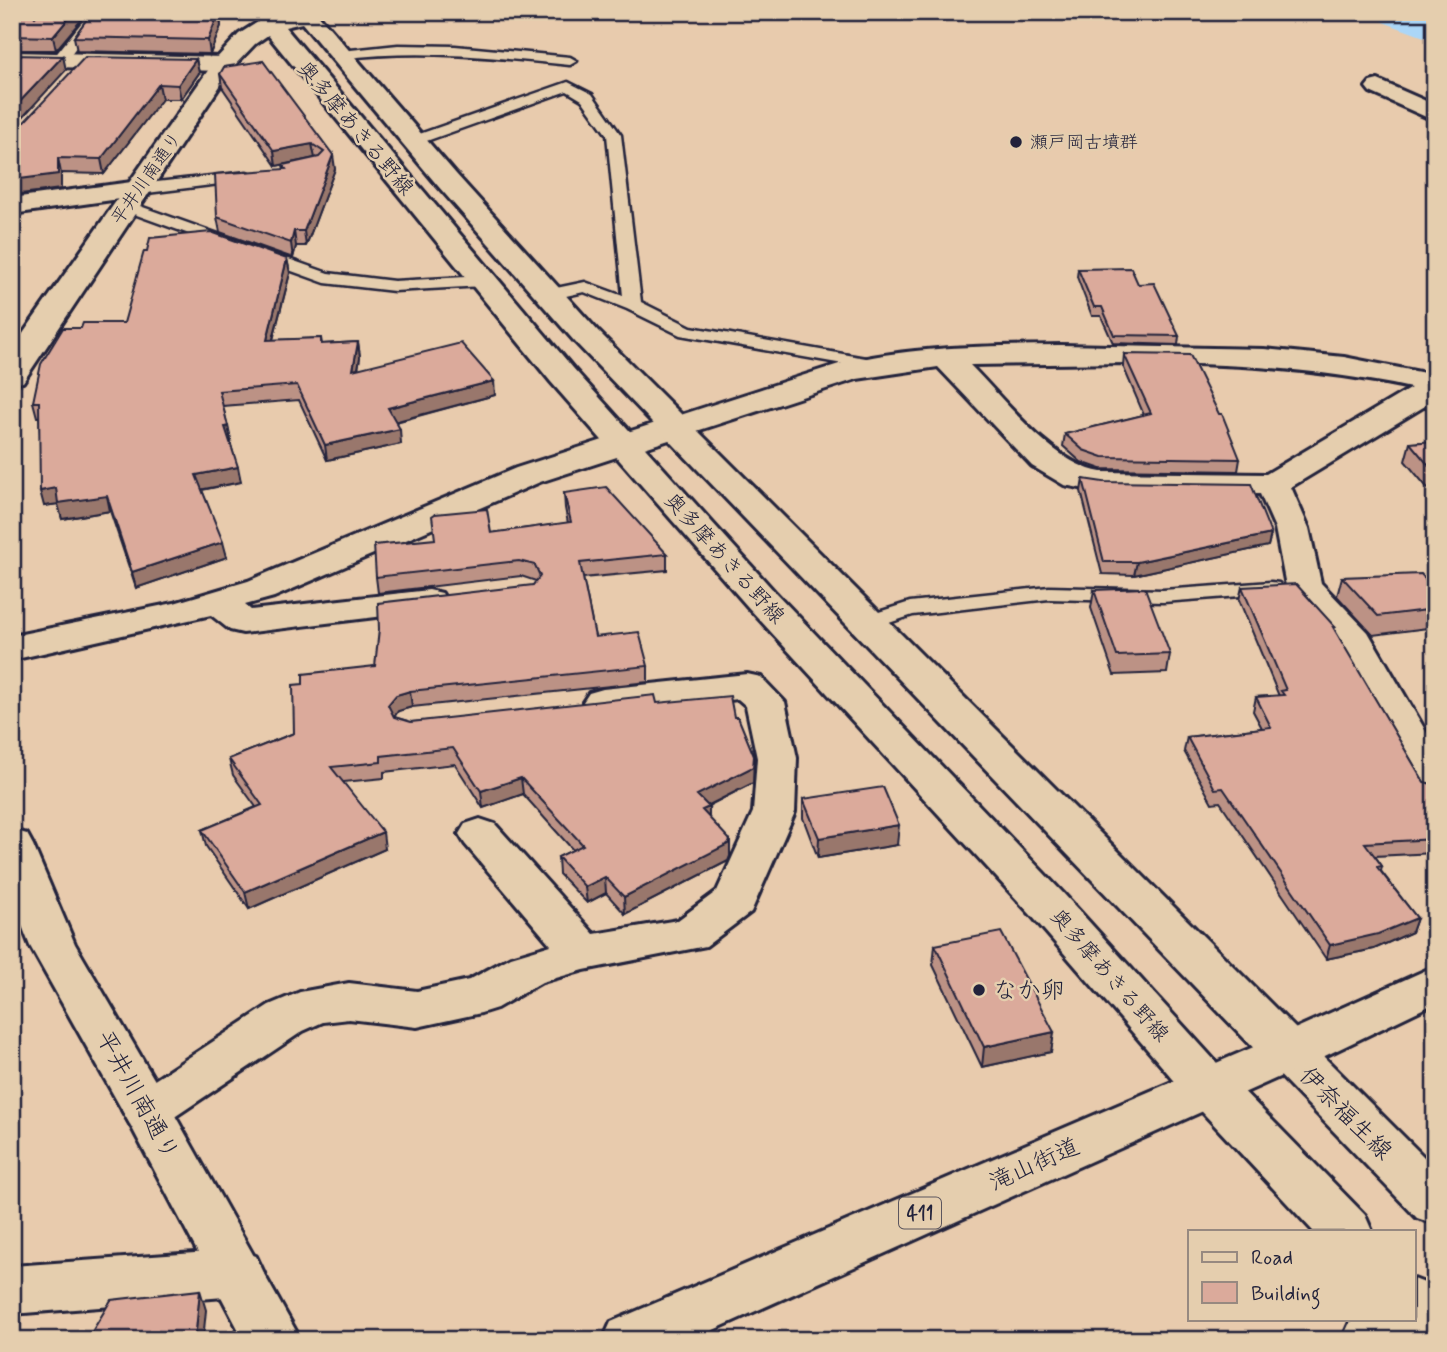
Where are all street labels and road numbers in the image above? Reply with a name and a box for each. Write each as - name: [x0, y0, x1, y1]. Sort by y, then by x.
- street label: 奥多摩あきる野線: [291, 55, 420, 202]
- street label: 平井川南通り: [106, 127, 188, 230]
- street label: 奥多摩あきる野線: [658, 487, 791, 630]
- street label: 奥多摩あきる野線: [1044, 903, 1175, 1048]
- street label: 平井川南通り: [88, 1025, 185, 1166]
- street label: 伊奈福生線: [1292, 1061, 1398, 1167]
- street label: 滝山街道: [984, 1132, 1085, 1199]
- road number: 411: [899, 1198, 941, 1228]

